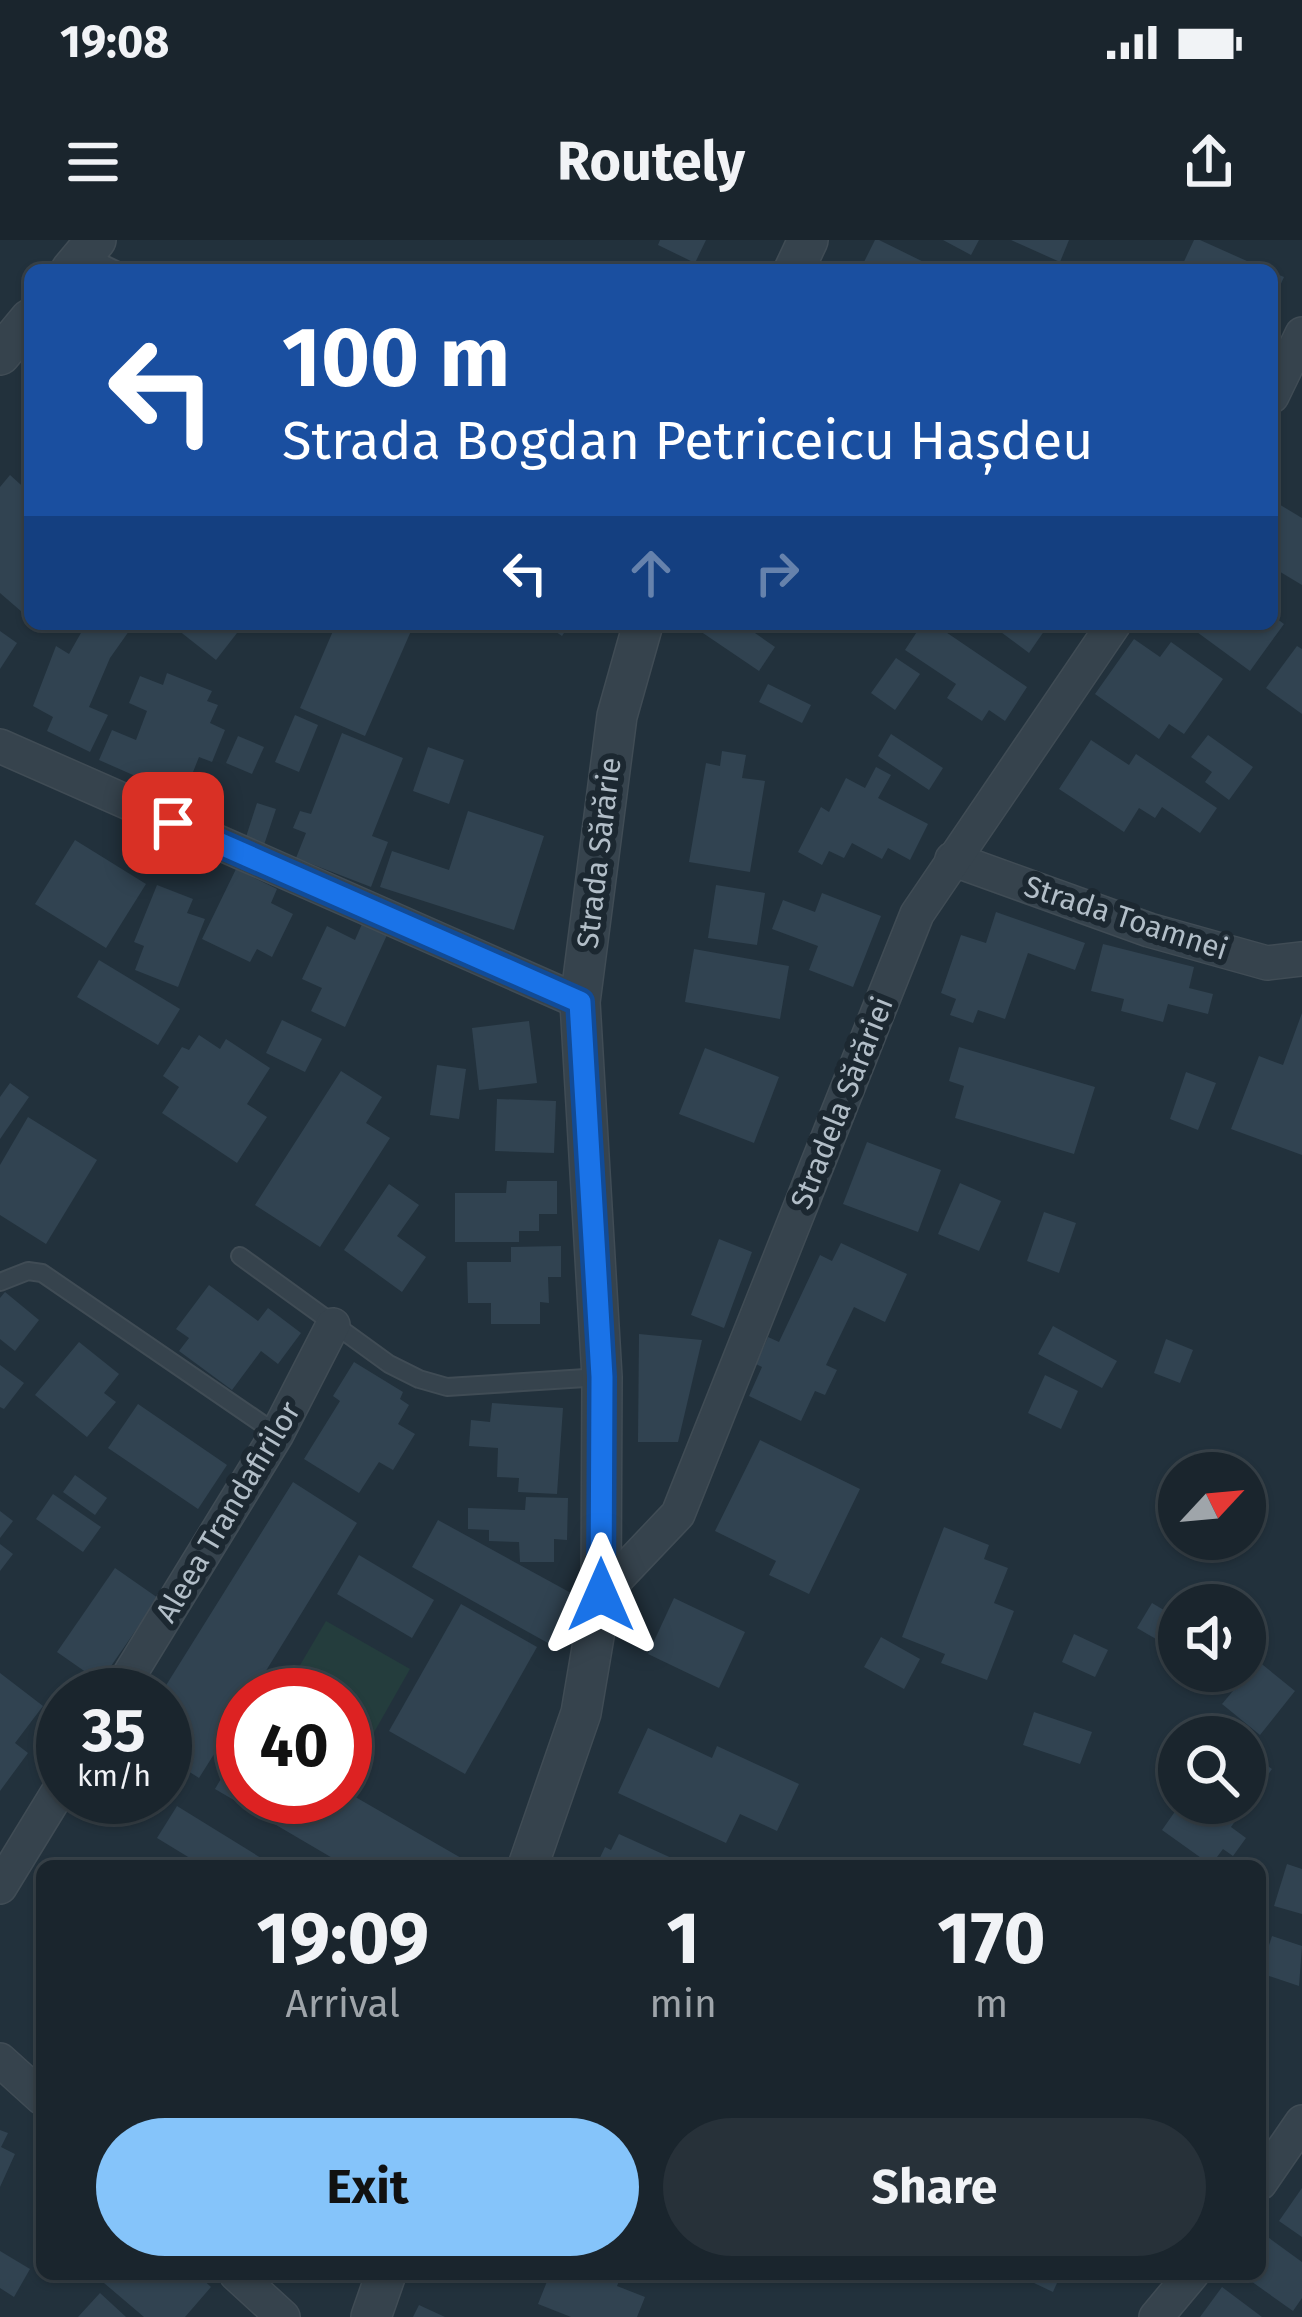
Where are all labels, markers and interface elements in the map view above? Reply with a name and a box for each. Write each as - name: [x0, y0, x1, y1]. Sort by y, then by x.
- text: 19:08: [60, 15, 169, 69]
- icon: menu: [60, 129, 126, 195]
- icon: share: [1176, 129, 1242, 195]
- text: Routely: [557, 130, 745, 194]
- text: 100 m: [282, 307, 510, 408]
- icon: left: [84, 312, 240, 468]
- text: Strada Bogdan Petriceicu Hașdeu: [282, 409, 1094, 473]
- icon: left: [492, 540, 558, 606]
- icon: ahead: [618, 540, 684, 606]
- icon: right: [744, 540, 810, 606]
- street label: Strada Sărărie: [569, 755, 629, 951]
- pin: [122, 772, 224, 874]
- icon: arrive: [140, 790, 206, 856]
- street label: Strada Toamnei: [1020, 868, 1232, 968]
- street label: Stradela Sărăriei: [783, 992, 901, 1214]
- street label: Aleea Trandafirilor: [148, 1395, 308, 1629]
- north arrow: [1158, 1452, 1266, 1560]
- map controls: [1158, 1452, 1266, 1824]
- position arrow: [538, 1532, 664, 1658]
- button: sound: [1158, 1584, 1266, 1692]
- speed limit sign: 40: [216, 1668, 372, 1824]
- text: 35: [82, 1695, 146, 1767]
- button: search: [1158, 1716, 1266, 1824]
- text: km/h: [77, 1758, 151, 1794]
- text: 19:09: [256, 1896, 429, 1982]
- text: 1: [666, 1896, 700, 1982]
- text: 170: [937, 1896, 1046, 1982]
- text: Arrival: [286, 1981, 400, 2027]
- text: min: [649, 1981, 717, 2027]
- text: m: [975, 1981, 1008, 2027]
- button: Exit: [96, 2118, 639, 2256]
- button: Share: [663, 2118, 1206, 2256]

